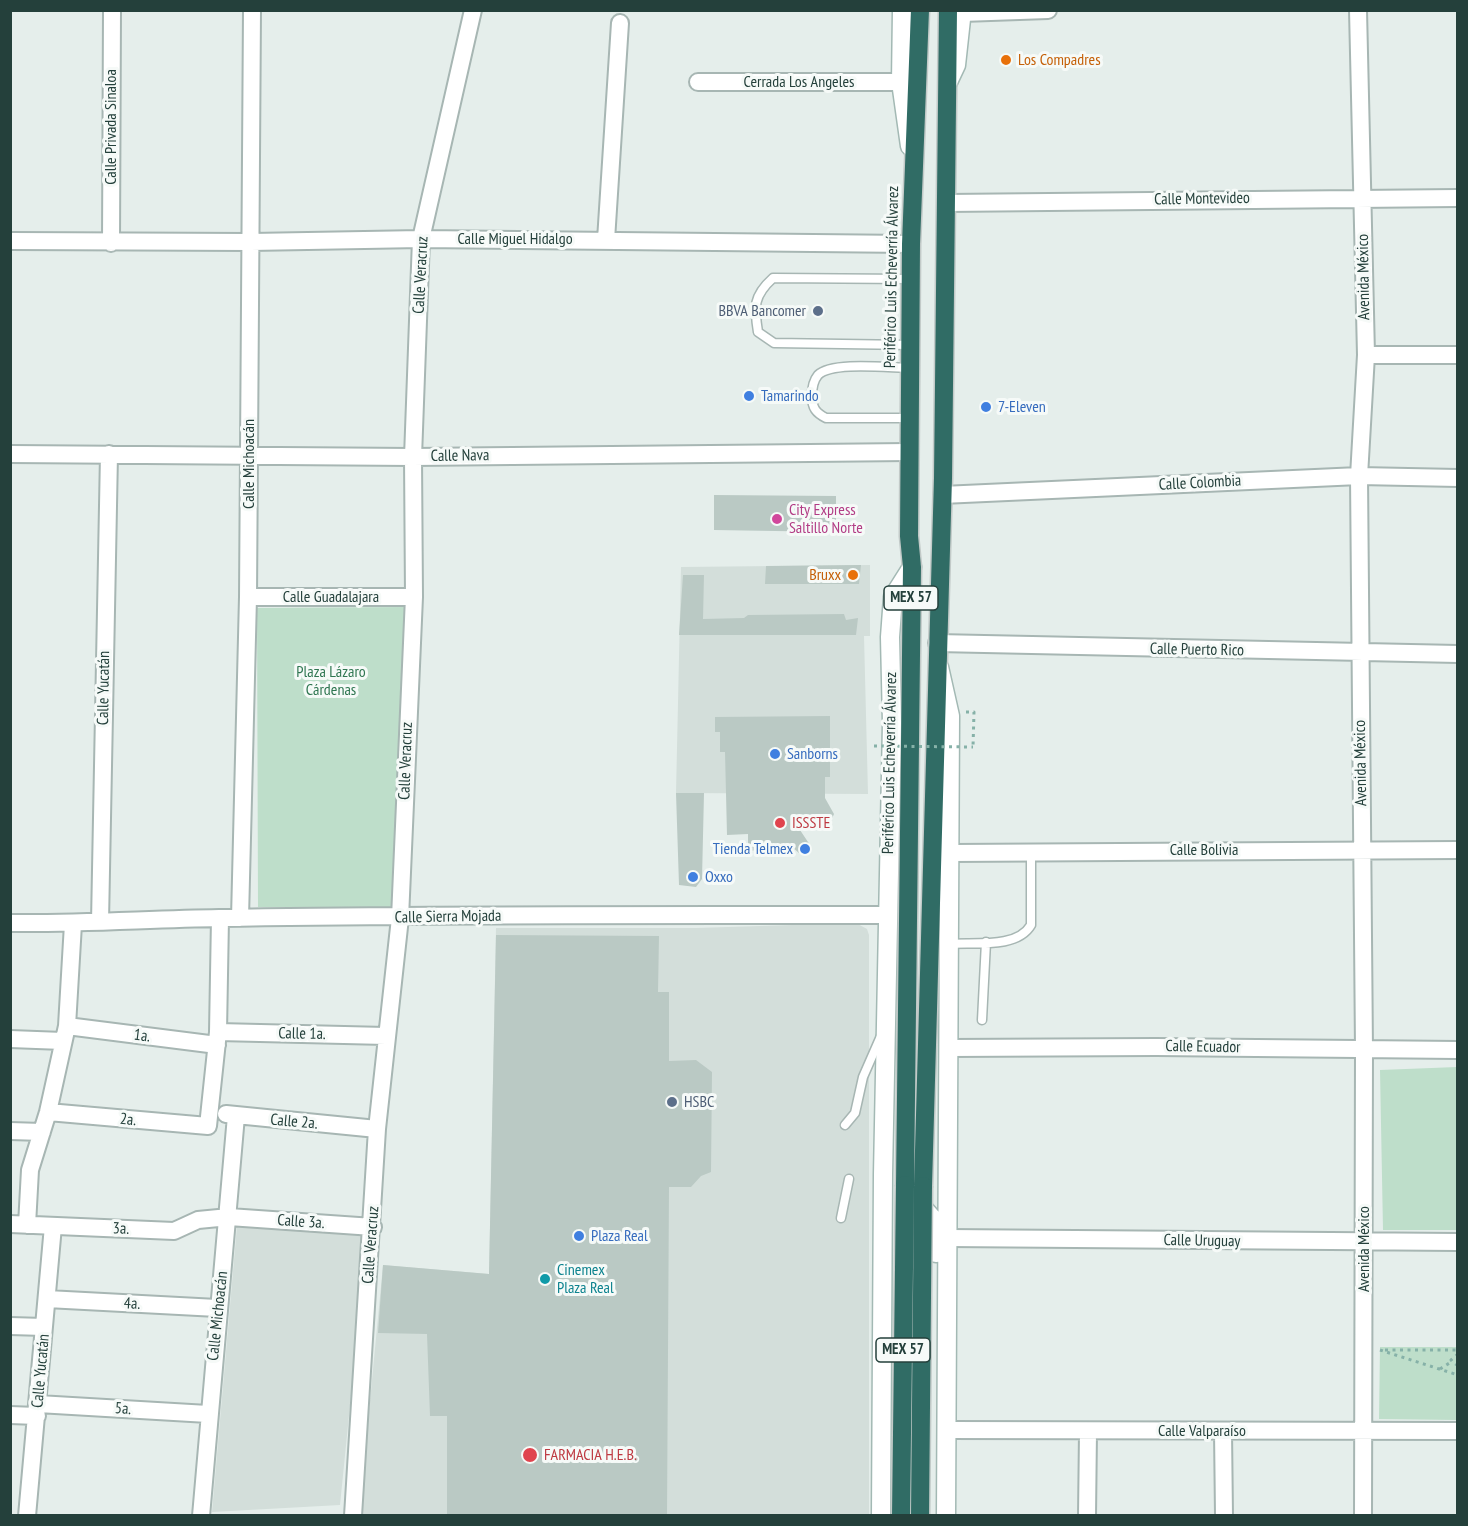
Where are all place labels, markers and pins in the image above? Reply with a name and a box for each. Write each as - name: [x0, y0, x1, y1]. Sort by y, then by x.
- place label: Los Compadres: [1018, 50, 1101, 70]
- marker: Los Compadres: [999, 53, 1013, 67]
- place label: BBVA Bancomer: [718, 301, 806, 321]
- marker: BBVA Bancomer: [811, 304, 825, 318]
- place label: Tamarindo: [761, 386, 819, 406]
- marker: Tamarindo: [742, 389, 756, 403]
- place label: 7-Eleven: [998, 397, 1046, 417]
- marker: 7-Eleven: [979, 400, 993, 414]
- place label: City Express Saltillo Norte: [789, 500, 863, 538]
- marker: City Express Saltillo Norte: [770, 512, 784, 526]
- place label: Bruxx: [809, 565, 841, 585]
- marker: Bruxx: [846, 568, 860, 582]
- place label: Sanborns: [787, 744, 838, 764]
- marker: Sanborns: [768, 747, 782, 761]
- place label: ISSSTE: [792, 813, 830, 833]
- marker: ISSSTE: [773, 816, 787, 830]
- place label: Tienda Telmex: [713, 839, 793, 859]
- marker: Tienda Telmex: [798, 842, 812, 856]
- place label: Oxxo: [705, 867, 733, 887]
- marker: Oxxo: [686, 870, 700, 884]
- place label: HSBC: [684, 1092, 714, 1112]
- marker: HSBC: [665, 1095, 679, 1109]
- place label: Plaza Real: [591, 1226, 648, 1246]
- marker: Plaza Real: [572, 1229, 586, 1243]
- place label: Cinemex Plaza Real: [557, 1260, 614, 1298]
- marker: Cinemex Plaza Real: [538, 1272, 552, 1286]
- place label: FARMACIA H.E.B.: [544, 1445, 637, 1465]
- marker: FARMACIA H.E.B.: [521, 1446, 539, 1464]

